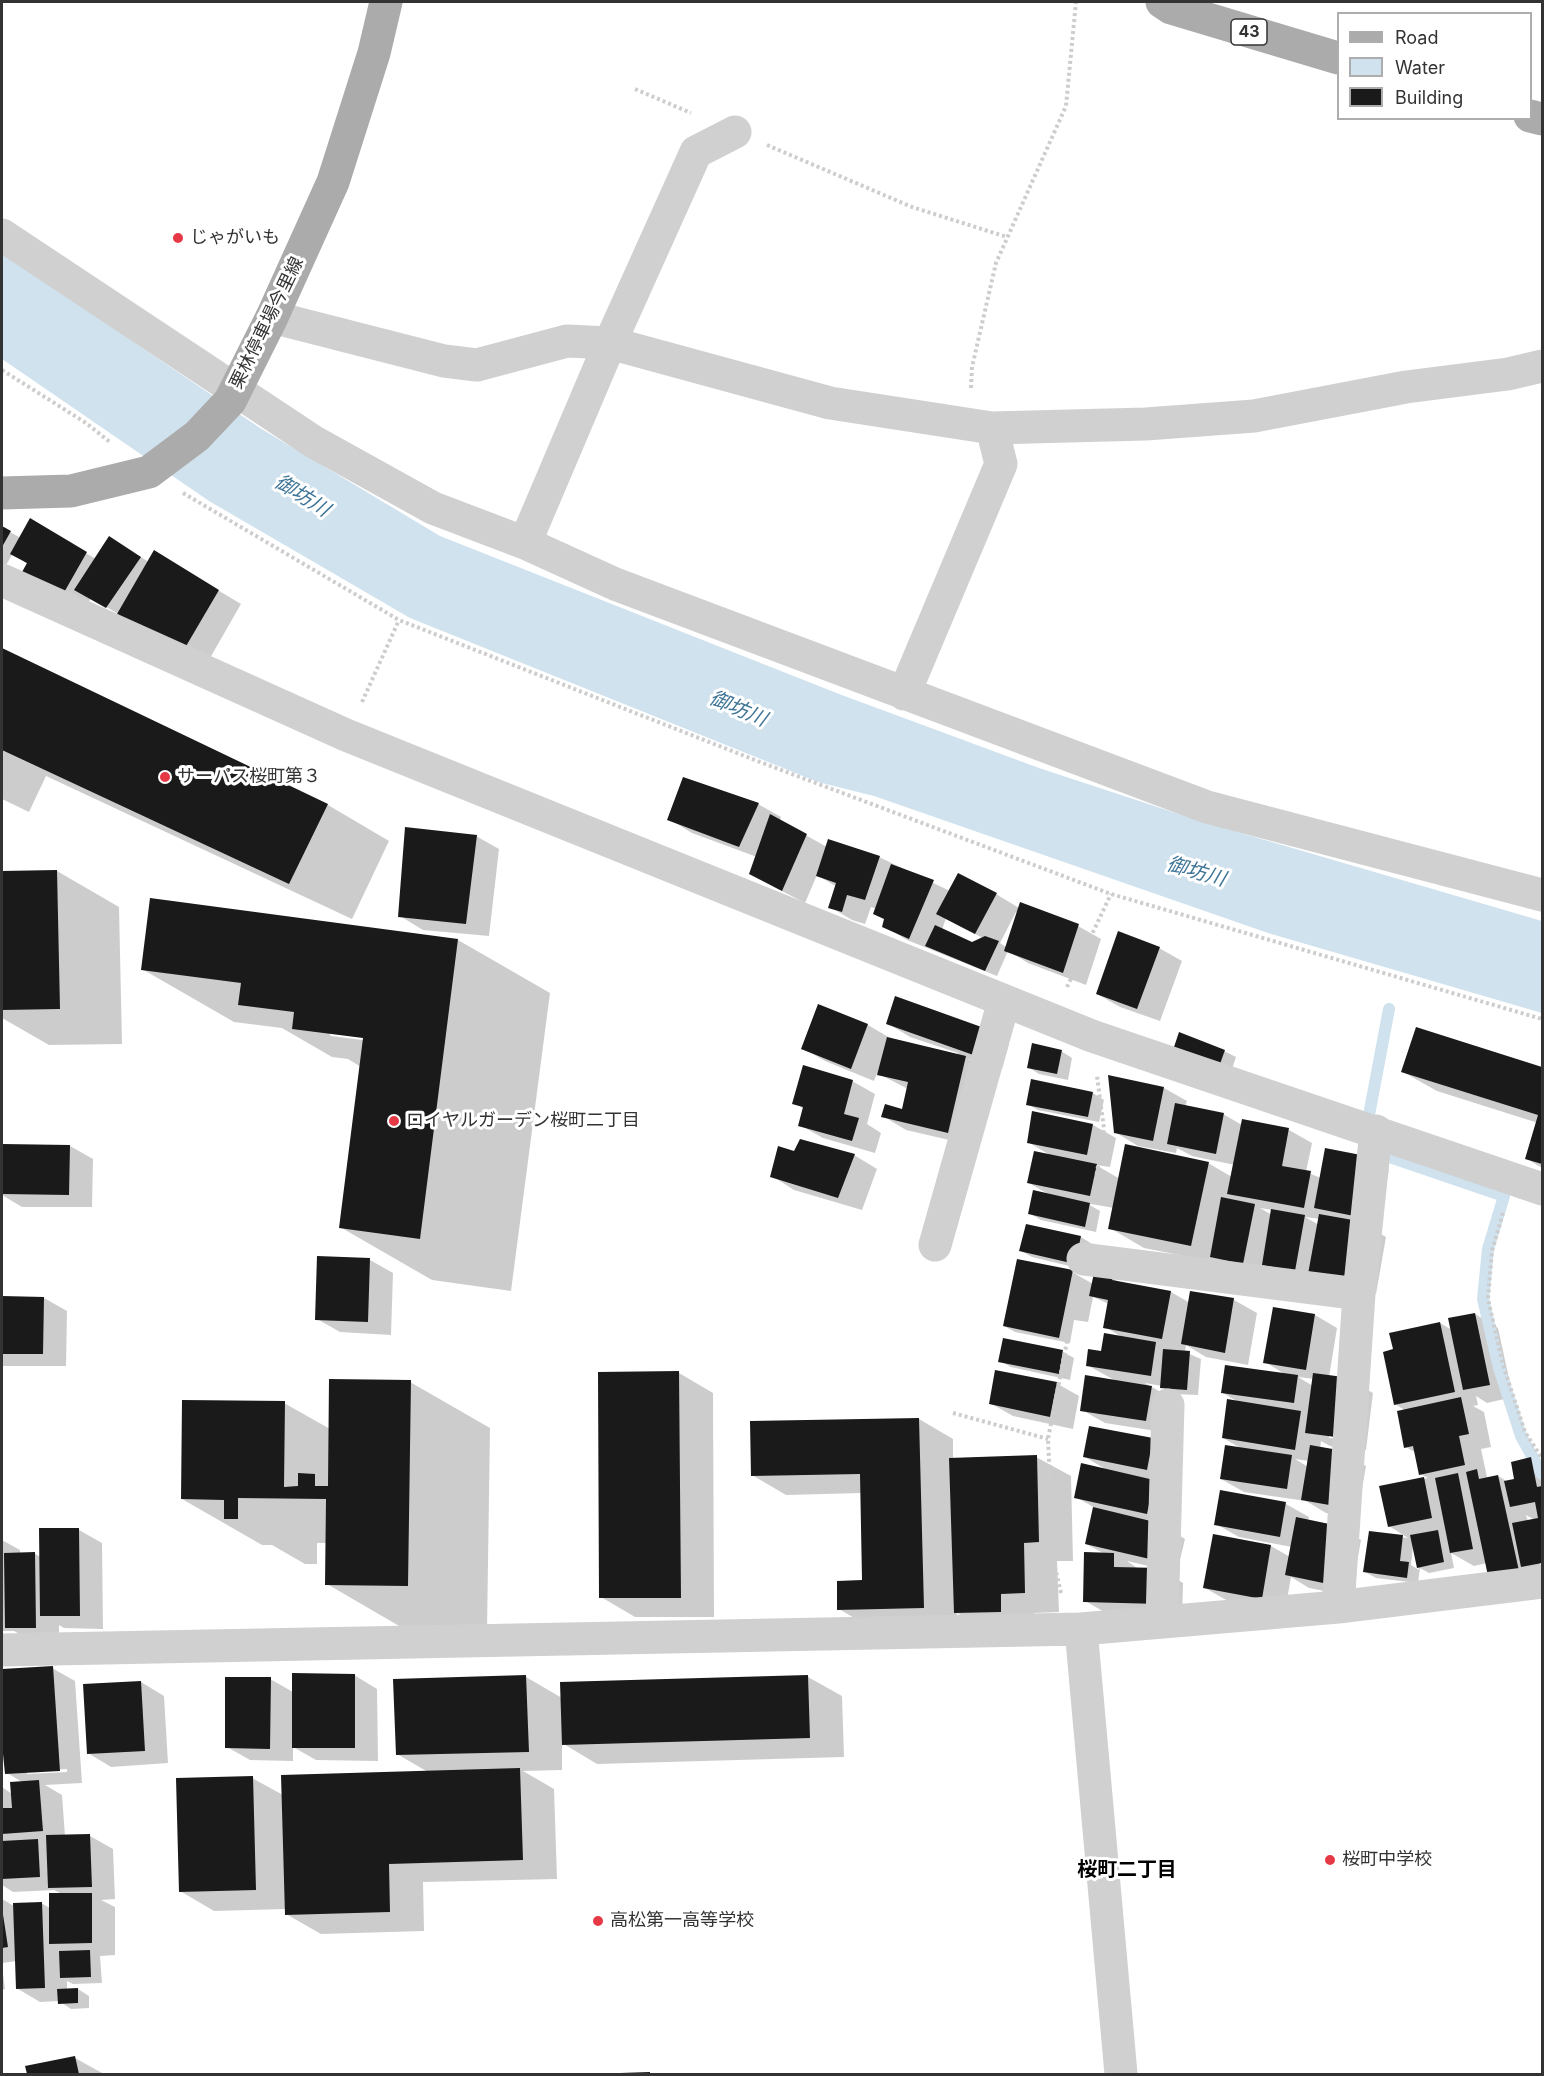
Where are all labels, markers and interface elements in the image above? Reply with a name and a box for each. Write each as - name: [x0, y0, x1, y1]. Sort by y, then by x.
- legend: [1337, 12, 1532, 120]
- road number: 43: [1231, 19, 1267, 45]
- text: Road: [1395, 27, 1438, 48]
- text: Water: [1395, 57, 1445, 78]
- text: Building: [1395, 87, 1463, 108]
- place label: じゃがいも: [190, 227, 280, 249]
- marker: じゃがいも: [171, 231, 185, 245]
- street label: 栗林停車場今里線: [226, 254, 308, 392]
- water label: 御坊川: [270, 470, 334, 522]
- water label: 御坊川: [706, 686, 770, 732]
- place label: サーパス桜町第３: [177, 766, 321, 788]
- marker: サーパス桜町第３: [158, 770, 172, 784]
- water label: 御坊川: [1164, 852, 1228, 892]
- place label: ロイヤルガーデン桜町二丁目: [406, 1110, 640, 1132]
- marker: ロイヤルガーデン桜町二丁目: [387, 1114, 401, 1128]
- place label: 桜町中学校: [1342, 1849, 1432, 1871]
- marker: 桜町中学校: [1323, 1853, 1337, 1867]
- district label: 桜町二丁目: [1077, 1858, 1177, 1882]
- place label: 高松第一高等学校: [610, 1910, 754, 1932]
- marker: 高松第一高等学校: [591, 1914, 605, 1928]

